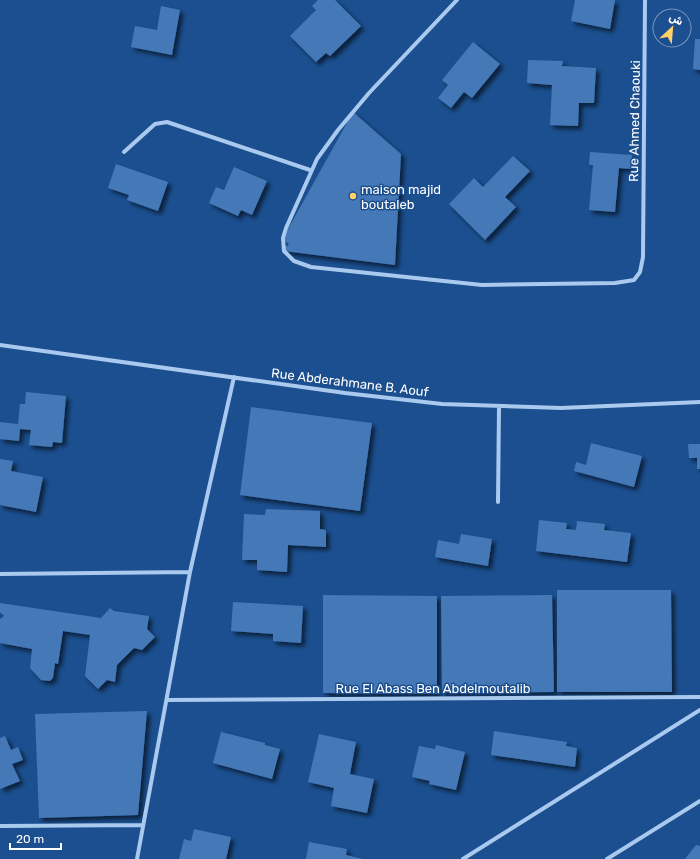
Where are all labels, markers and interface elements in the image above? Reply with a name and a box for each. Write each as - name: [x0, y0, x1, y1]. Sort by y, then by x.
- north arrow: [652, 8, 692, 48]
- text: ش: [667, 11, 685, 28]
- street label: Rue Ahmed Chaouki: [626, 60, 643, 182]
- place label: maison majid boutaleb: [361, 182, 441, 212]
- marker: maison majid boutaleb: [348, 191, 358, 201]
- street label: Rue Abderahmane B. Aouf: [270, 365, 430, 400]
- street label: Rue El Abass Ben Abdelmoutalib: [335, 681, 531, 696]
- scale bar: [10, 825, 61, 851]
- text: 20 m: [16, 832, 44, 846]

